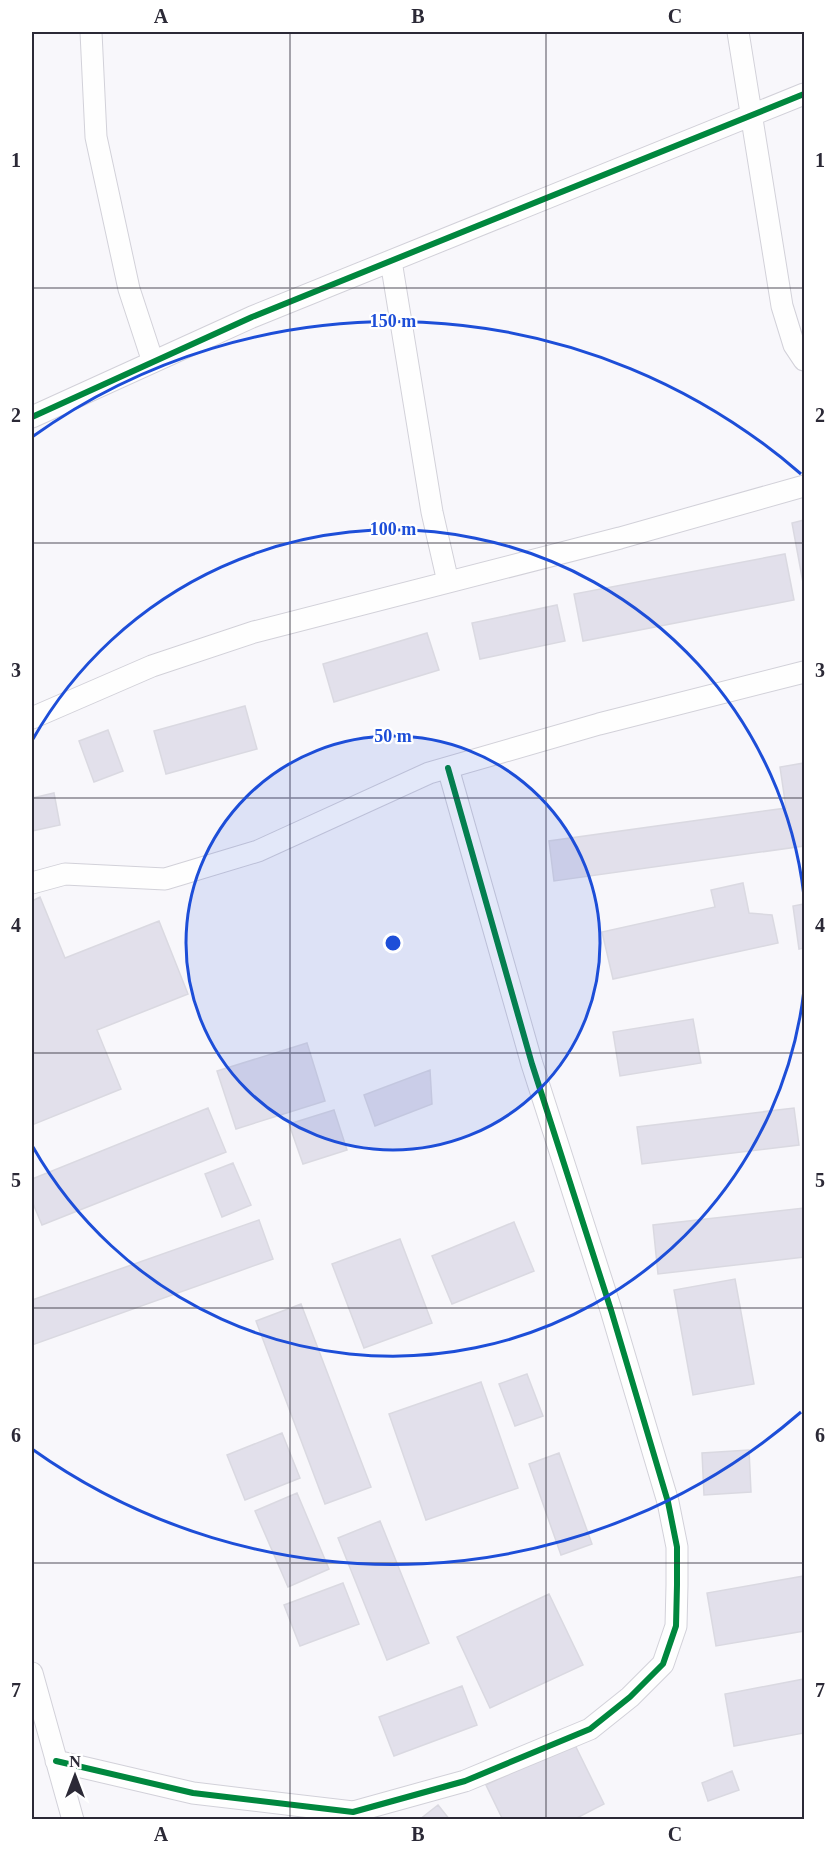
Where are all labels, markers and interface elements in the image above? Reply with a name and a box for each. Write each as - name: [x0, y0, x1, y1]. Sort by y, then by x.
- text: A: [154, 5, 169, 27]
- text: B: [411, 5, 425, 27]
- text: C: [668, 5, 682, 27]
- text: 1: [11, 149, 21, 171]
- text: 1: [815, 149, 825, 171]
- text: 150 m: [370, 311, 416, 331]
- text: 2: [11, 404, 21, 426]
- text: 2: [815, 404, 825, 426]
- text: 100 m: [370, 519, 416, 539]
- text: 3: [11, 659, 21, 681]
- text: 3: [815, 659, 825, 681]
- text: 50 m: [374, 726, 412, 746]
- text: 4: [11, 914, 21, 936]
- text: 4: [815, 914, 825, 936]
- centre of rings: [383, 933, 403, 953]
- text: 5: [11, 1169, 21, 1191]
- text: 5: [815, 1169, 825, 1191]
- text: 6: [11, 1424, 21, 1446]
- text: 6: [815, 1424, 825, 1446]
- text: 7: [11, 1679, 21, 1701]
- text: 7: [815, 1679, 825, 1701]
- north arrow: [45, 1746, 105, 1806]
- text: N: [69, 1753, 81, 1770]
- text: A: [154, 1823, 169, 1845]
- text: B: [411, 1823, 425, 1845]
- text: C: [668, 1823, 682, 1845]

